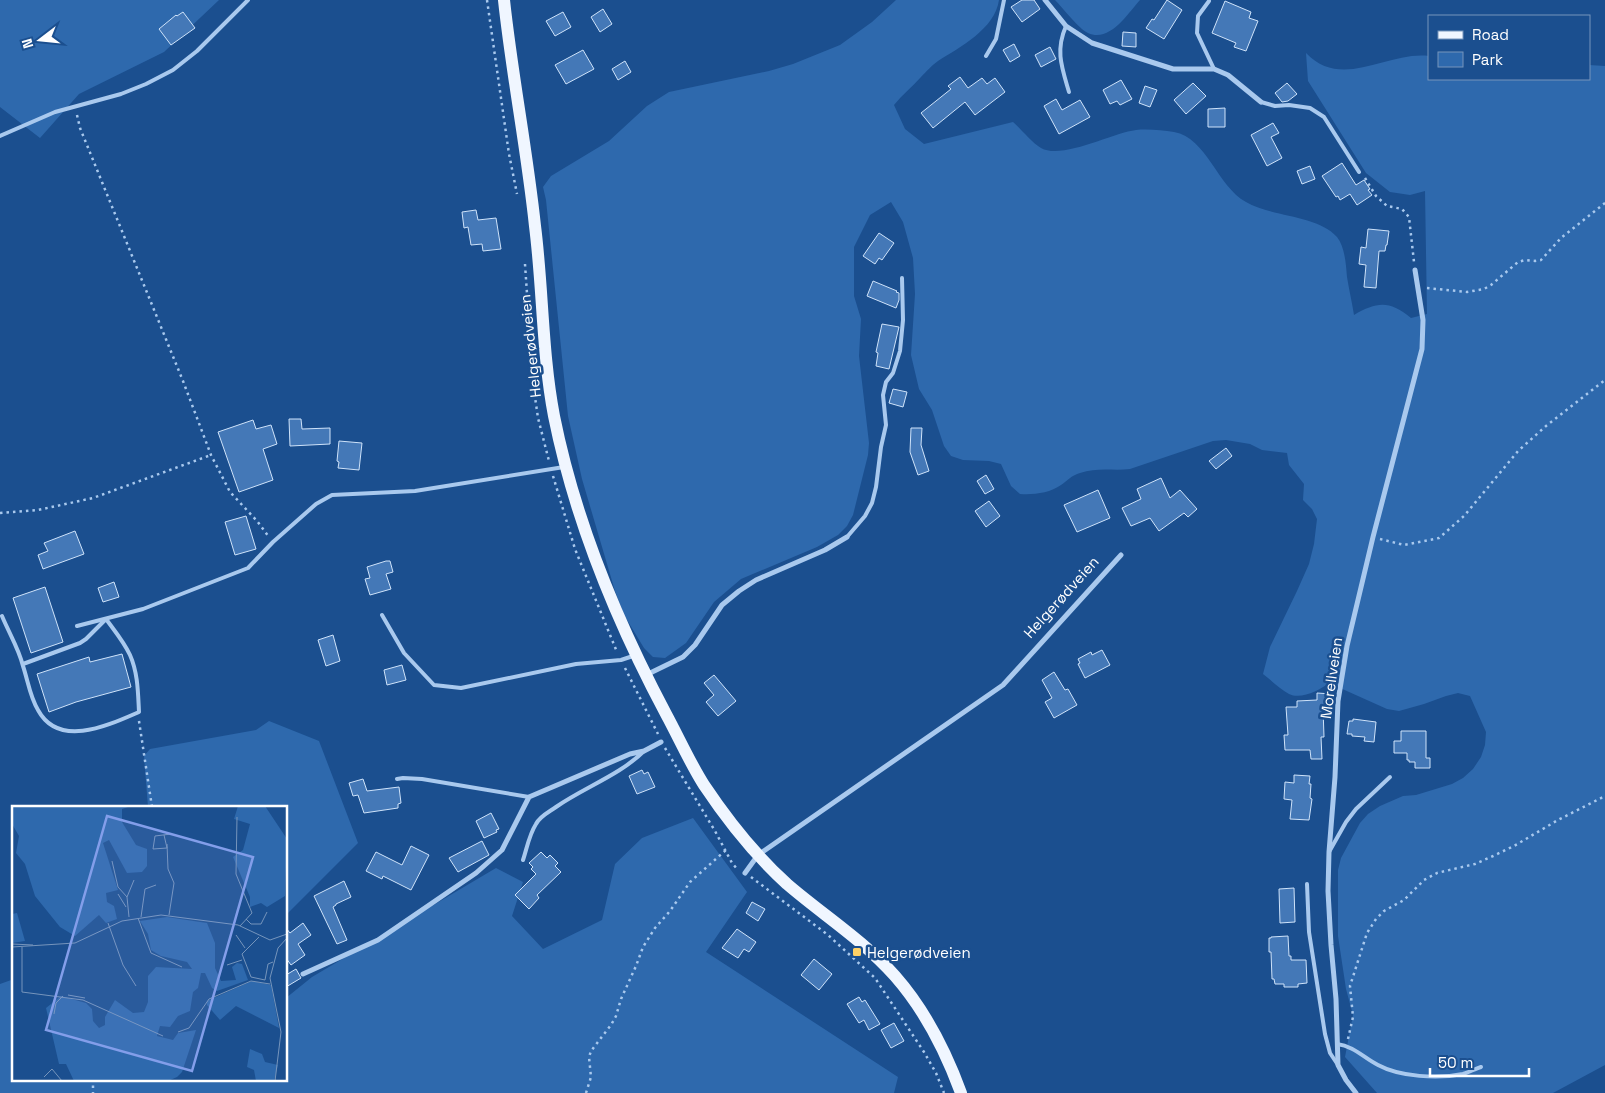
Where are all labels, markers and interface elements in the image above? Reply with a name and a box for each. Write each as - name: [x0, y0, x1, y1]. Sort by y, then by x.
- north arrow: [15, 15, 65, 65]
- legend: [1428, 15, 1590, 80]
- text: Road: [1472, 25, 1509, 44]
- text: N: [18, 37, 37, 51]
- text: Park: [1472, 50, 1503, 69]
- street label: Helgerødveien: [515, 293, 545, 399]
- street label: Helgerødveien: [1019, 552, 1103, 642]
- street label: Morellveien: [1316, 636, 1346, 720]
- inset map: [12, 806, 288, 1080]
- place label: Helgerødveien: [867, 943, 971, 962]
- marker: Helgerødveien: [851, 946, 863, 958]
- scale bar: [1430, 1046, 1529, 1078]
- text: 50 m: [1438, 1053, 1473, 1072]

